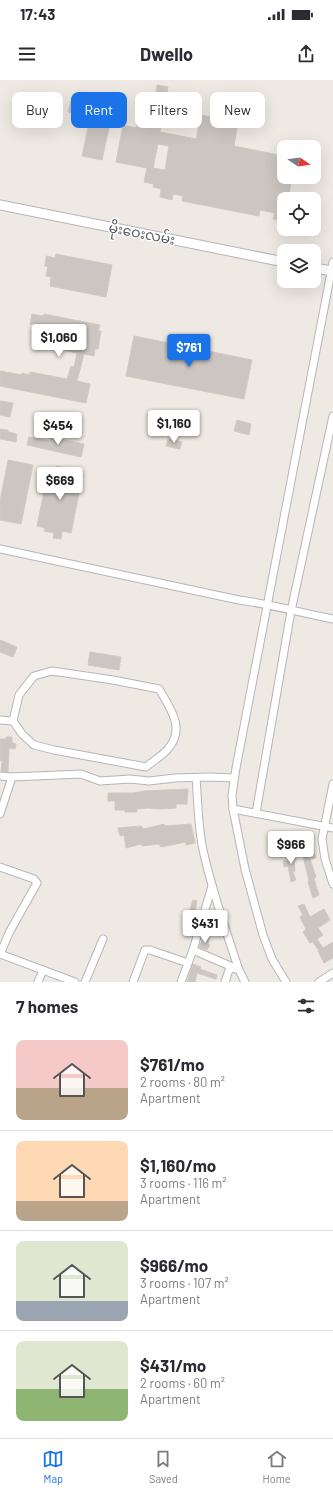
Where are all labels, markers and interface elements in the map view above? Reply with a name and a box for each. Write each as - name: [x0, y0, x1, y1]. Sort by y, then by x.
- text: 17:43: [20, 5, 55, 23]
- icon: menu: [16, 43, 38, 65]
- text: Dwello: [140, 43, 193, 65]
- icon: share: [295, 43, 317, 65]
- chip: Buy: [12, 92, 63, 128]
- chip: Rent: [71, 92, 127, 128]
- chip: Filters: [135, 92, 202, 128]
- chip: New: [210, 92, 265, 128]
- north arrow: [277, 140, 321, 184]
- map controls: [277, 140, 321, 288]
- button: locate: [277, 192, 321, 236]
- street label: မိုးဝေးလမ်း: [107, 217, 177, 252]
- button: layers: [277, 244, 321, 288]
- pin: $1,060: [26, 324, 92, 358]
- text: $1,060: [41, 329, 77, 345]
- pin: $761: [165, 334, 213, 368]
- text: $761: [176, 339, 202, 355]
- pin: $1,160: [141, 410, 207, 444]
- pin: $454: [34, 412, 82, 446]
- text: $1,160: [157, 415, 191, 431]
- text: $454: [43, 417, 73, 433]
- pin: $669: [36, 467, 84, 501]
- text: $669: [46, 472, 74, 488]
- pin: $966: [267, 831, 315, 865]
- text: $966: [277, 836, 305, 852]
- pin: $431: [181, 910, 229, 944]
- text: $431: [192, 915, 218, 931]
- icon: filters: [295, 995, 317, 1017]
- text: 7 homes: [16, 996, 78, 1016]
- text: $761/mo: [140, 1054, 204, 1074]
- icon: home: [48, 1056, 96, 1104]
- text: 2 rooms · 80 m²: [140, 1074, 225, 1090]
- text: Apartment: [140, 1090, 201, 1106]
- text: $1,160/mo: [140, 1155, 216, 1175]
- icon: home: [48, 1157, 96, 1205]
- text: 3 rooms · 116 m²: [140, 1175, 227, 1191]
- text: Apartment: [140, 1191, 201, 1207]
- text: $966/mo: [140, 1255, 208, 1275]
- icon: home: [48, 1257, 96, 1305]
- text: 3 rooms · 107 m²: [140, 1275, 229, 1291]
- text: Apartment: [140, 1291, 201, 1307]
- text: $431/mo: [140, 1355, 206, 1375]
- icon: home: [48, 1357, 96, 1405]
- text: 2 rooms · 60 m²: [140, 1375, 225, 1391]
- text: Apartment: [140, 1391, 201, 1407]
- tab: Map: [42, 1448, 64, 1485]
- tab: Saved: [149, 1448, 178, 1485]
- tab: Home: [263, 1448, 291, 1485]

